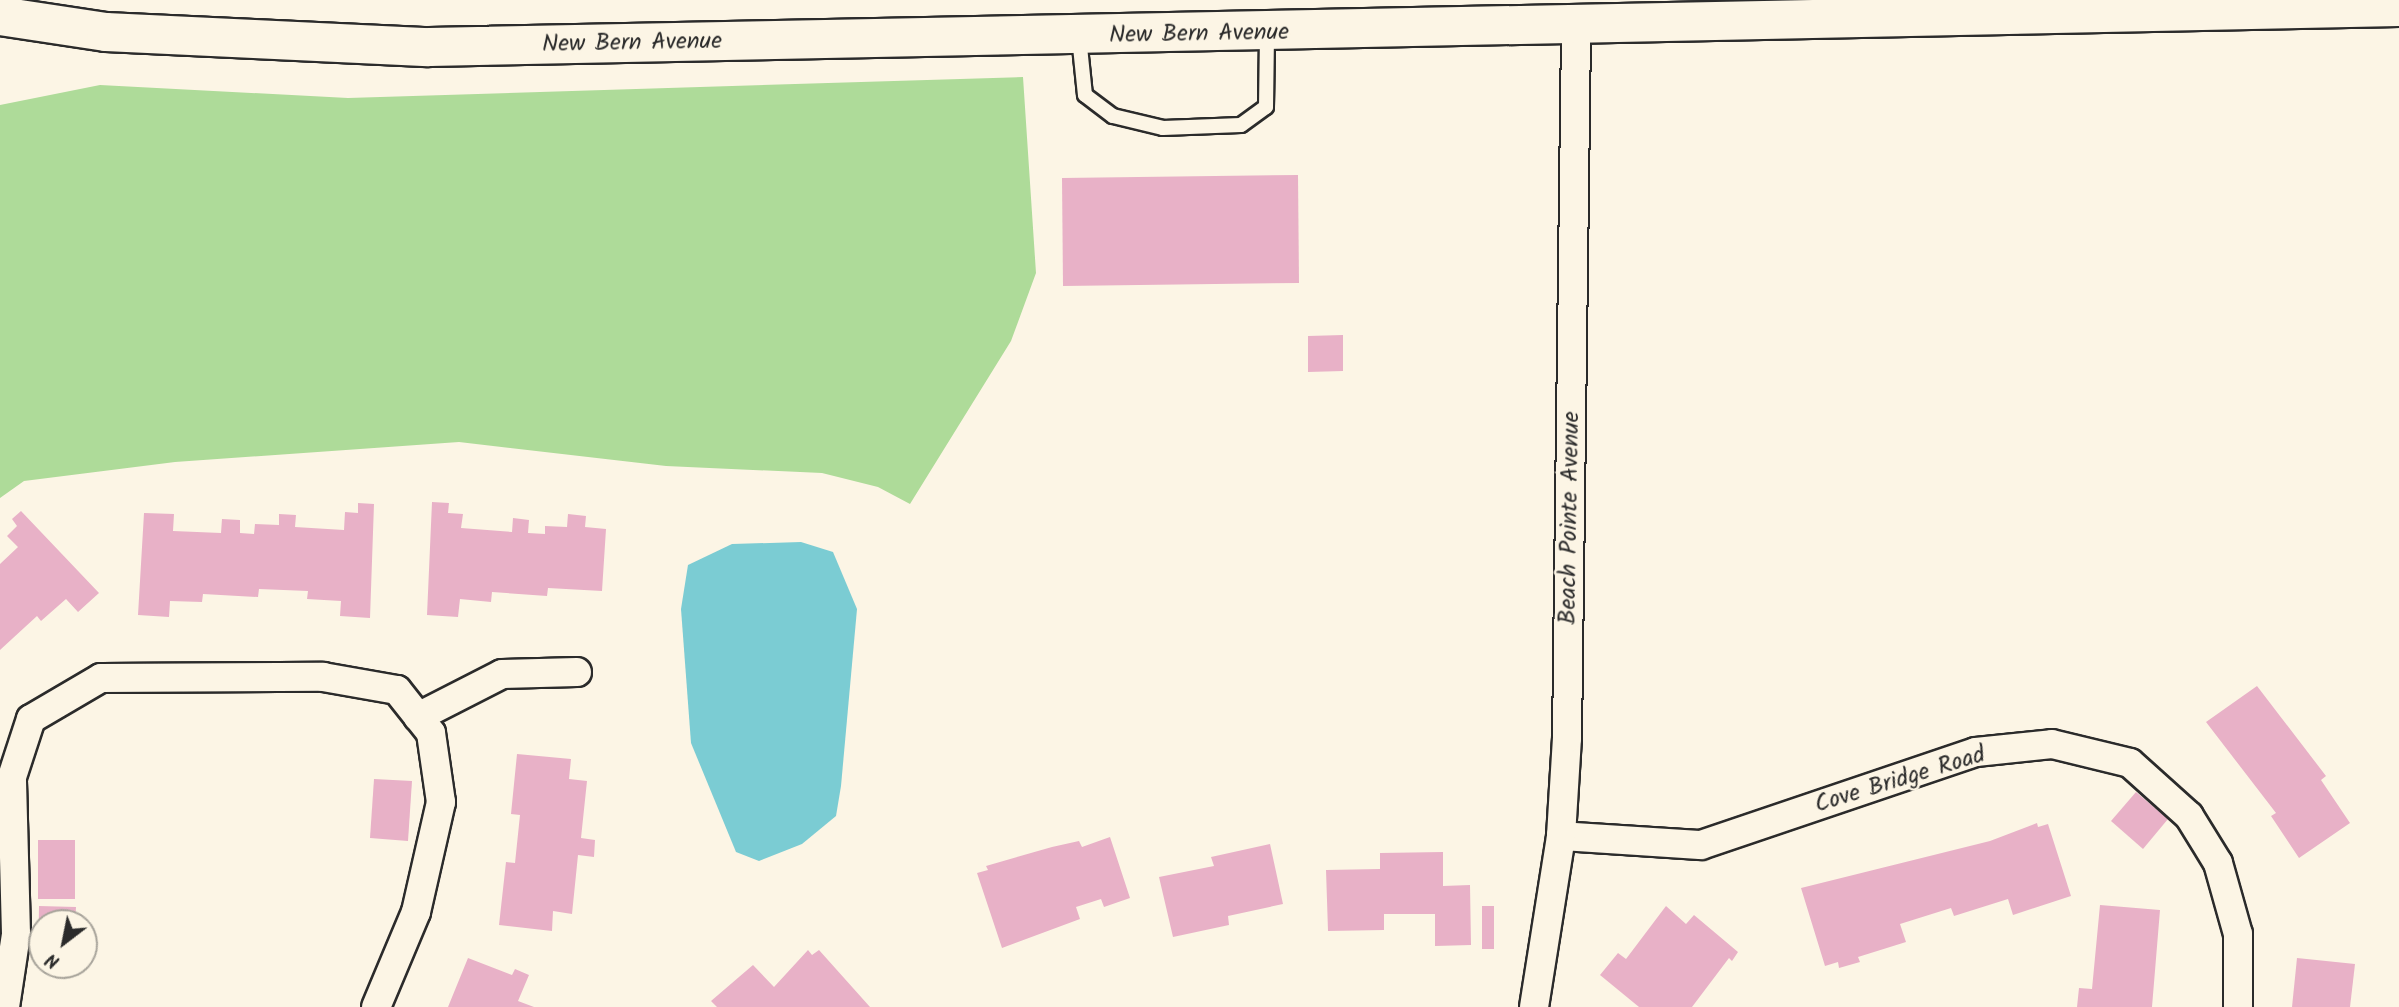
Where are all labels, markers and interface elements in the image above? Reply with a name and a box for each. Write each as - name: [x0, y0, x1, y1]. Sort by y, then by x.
- street label: New Bern Avenue: [1109, 18, 1289, 50]
- street label: New Bern Avenue: [542, 27, 722, 59]
- street label: Beach Pointe Avenue: [1554, 411, 1586, 625]
- street label: Cove Bridge Road: [1811, 740, 1989, 820]
- north arrow: [28, 909, 98, 979]
- text: N: [40, 944, 66, 976]

